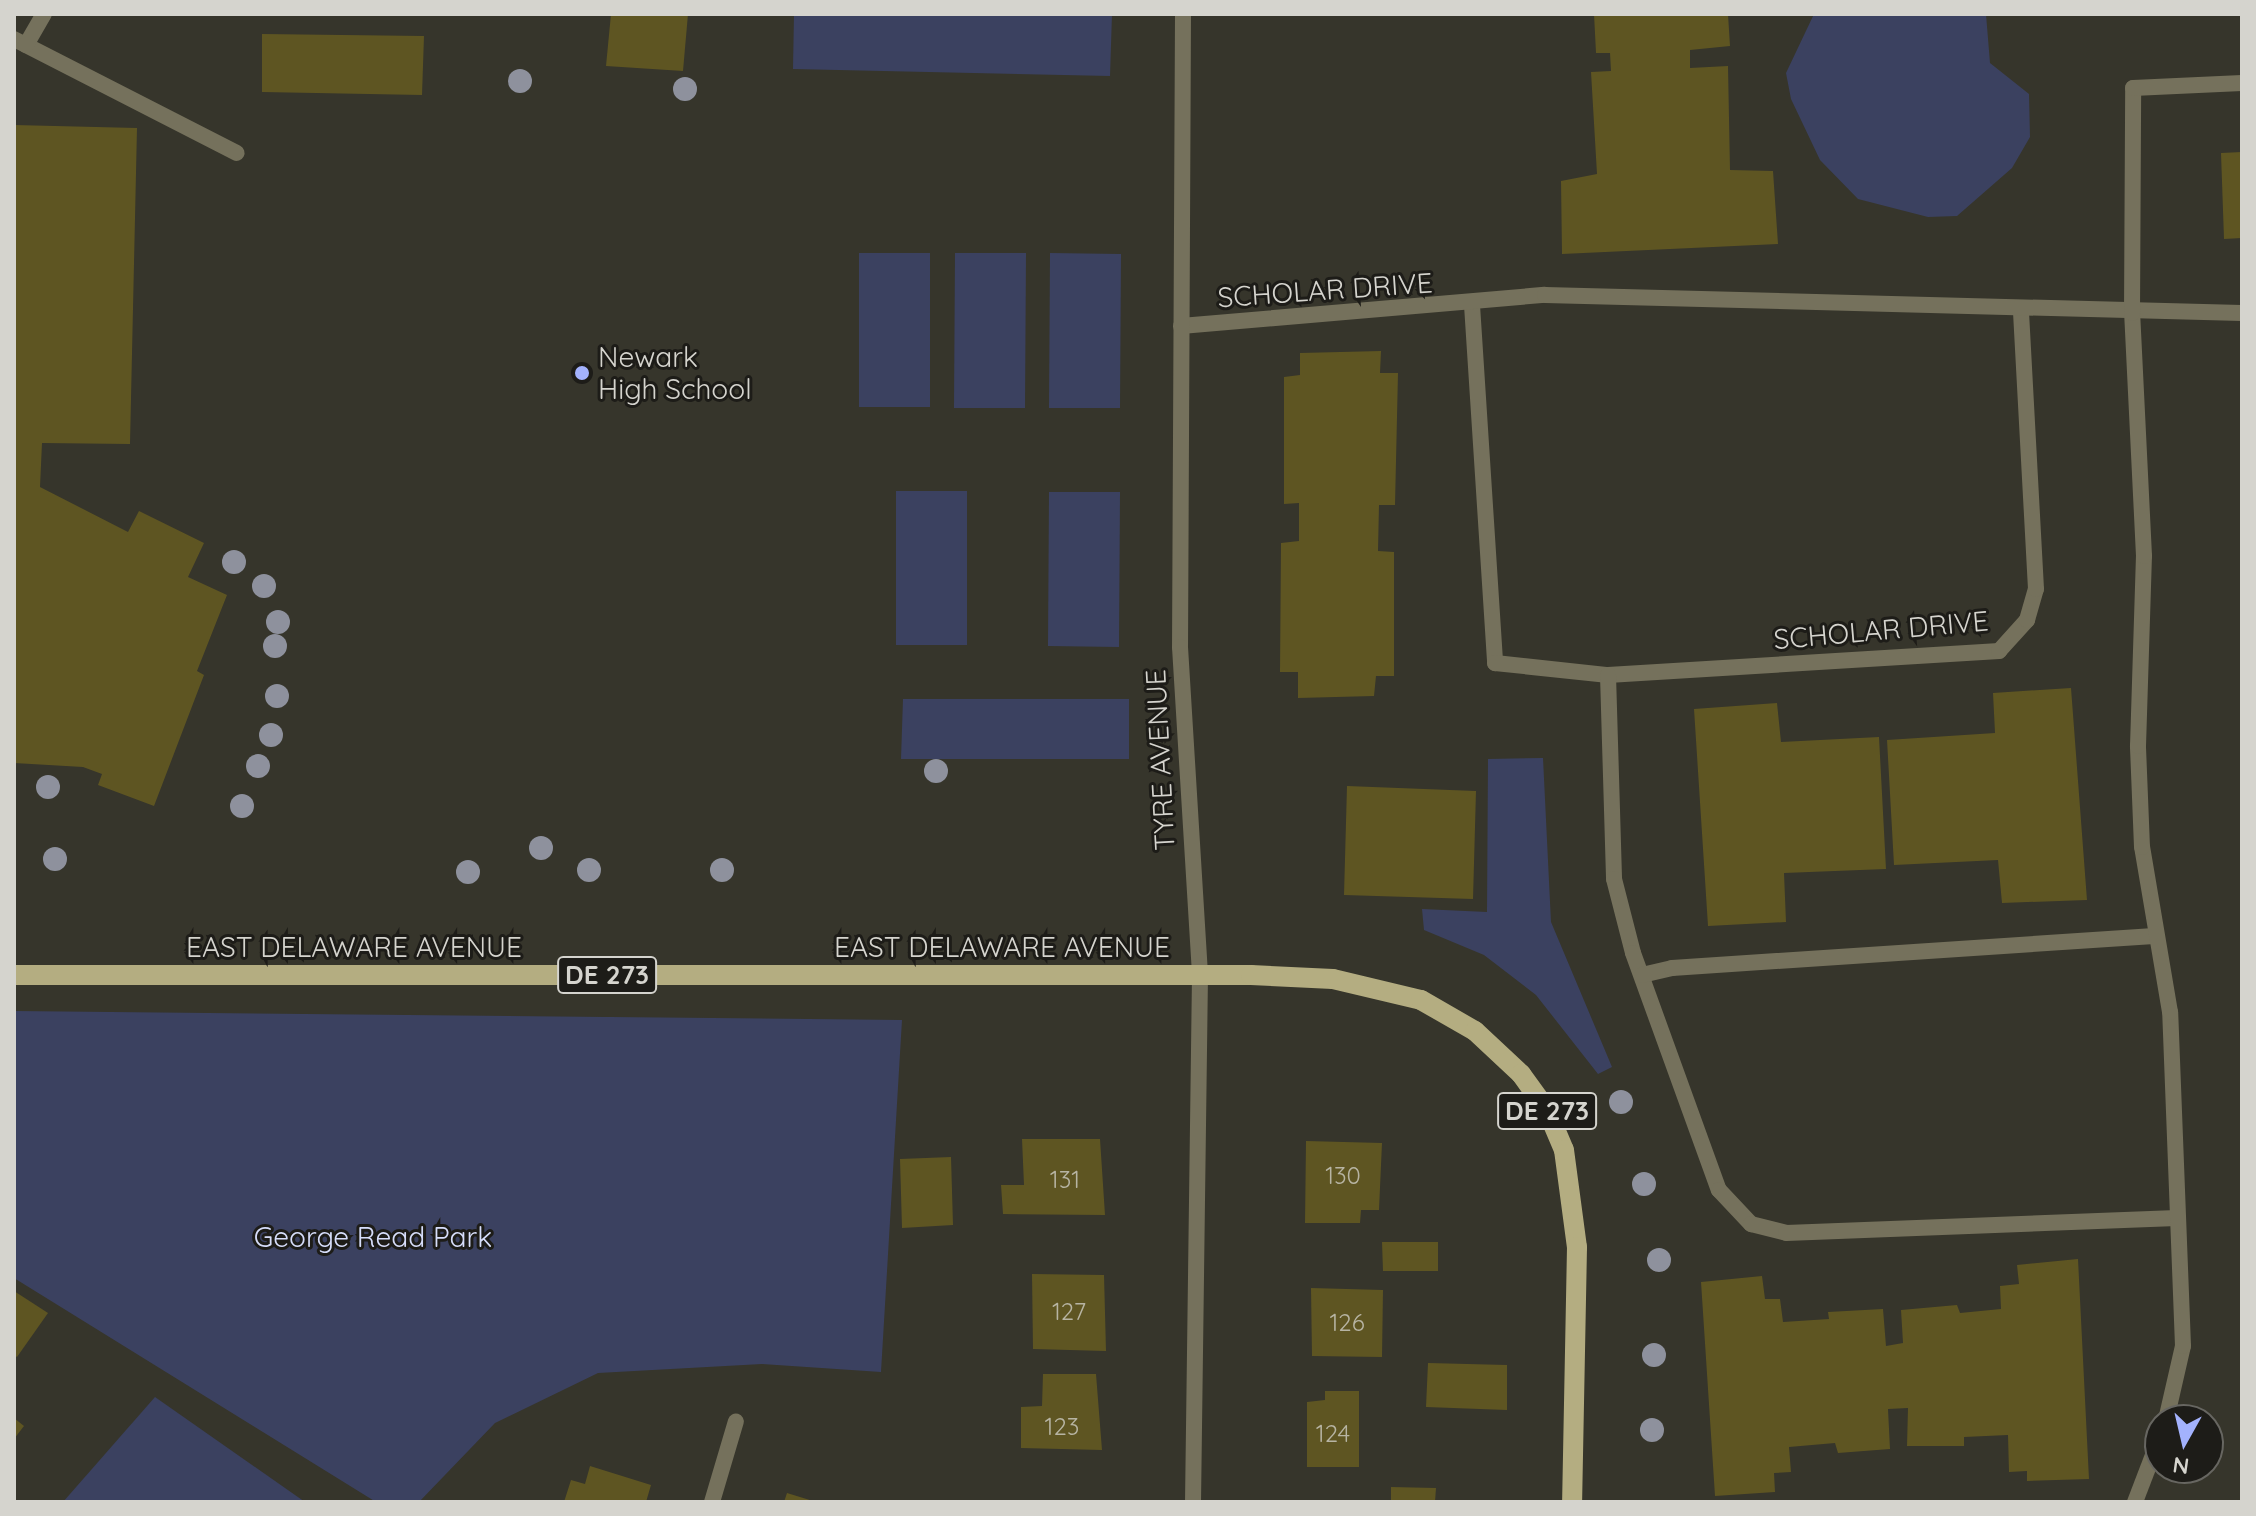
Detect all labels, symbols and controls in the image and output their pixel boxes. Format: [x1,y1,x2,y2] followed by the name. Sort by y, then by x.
[1216,266,1434,314] street label: SCHOLAR DRIVE
[598,340,752,406] place label: Newark High School
[573,364,591,382] marker: Newark High School
[1772,604,1990,656] street label: SCHOLAR DRIVE
[1138,669,1182,851] street label: TYRE AVENUE
[186,930,522,964] street label: EAST DELAWARE AVENUE
[834,930,1170,964] street label: EAST DELAWARE AVENUE
[557,953,657,997] road number: DE 273
[1497,1089,1597,1133] road number: DE 273
[1325,1162,1361,1190] house number: 130
[1050,1166,1080,1194] house number: 131
[254,1220,492,1254] park label: George Read Park
[1052,1298,1086,1326] house number: 127
[1329,1309,1365,1337] house number: 126
[2144,1404,2224,1484] north arrow
[1045,1413,1079,1441] house number: 123
[1316,1420,1350,1448] house number: 124
[2171,1451,2191,1481] text: N

